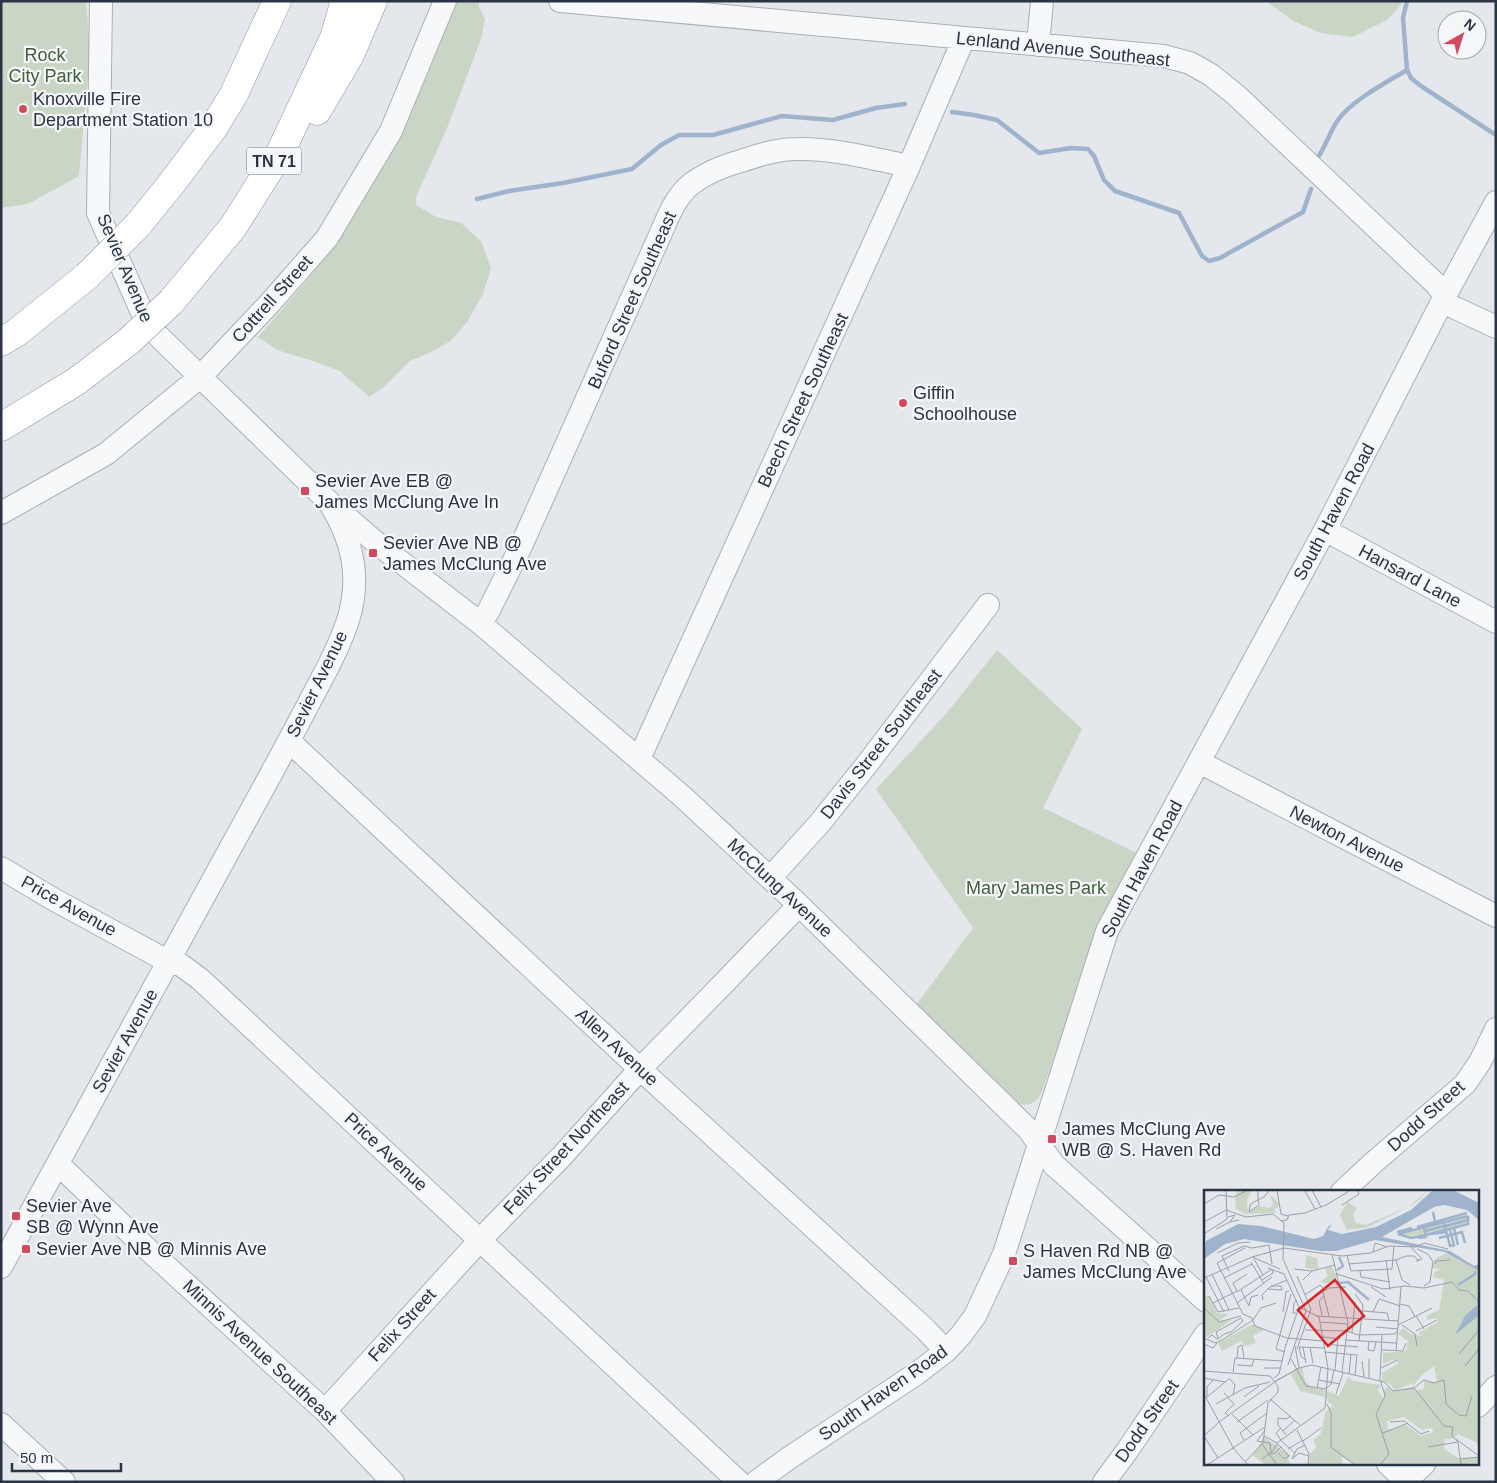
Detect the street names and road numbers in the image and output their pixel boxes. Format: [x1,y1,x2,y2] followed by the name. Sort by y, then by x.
[955,28,1171,70] street label: Lenland Avenue Southeast
[246,148,302,175] road number: TN 71
[584,208,680,392] street label: Buford Street Southeast
[93,211,157,325] street label: Sevier Avenue
[228,251,316,347] street label: Cottrell Street
[754,310,852,490] street label: Beech Street Southeast
[1289,440,1379,584] street label: South Haven Road
[1355,541,1465,611] street label: Hansard Lane
[283,628,351,740] street label: Sevier Avenue
[816,665,946,823] street label: Davis Street Southeast
[1097,797,1187,941] street label: South Haven Road
[1286,802,1408,876] street label: Newton Avenue
[724,834,836,942] street label: McClung Avenue
[18,872,120,940] street label: Price Avenue
[88,986,162,1096] street label: Sevier Avenue
[572,1004,662,1090] street label: Allen Avenue
[1384,1076,1468,1156] street label: Dodd Street
[499,1078,633,1218] street label: Felix Street Northeast
[341,1109,431,1195] street label: Price Avenue
[179,1276,341,1428] street label: Minnis Avenue Southeast
[364,1284,440,1366] street label: Felix Street
[815,1341,951,1445] street label: South Haven Road
[1111,1376,1183,1466] street label: Dodd Street

